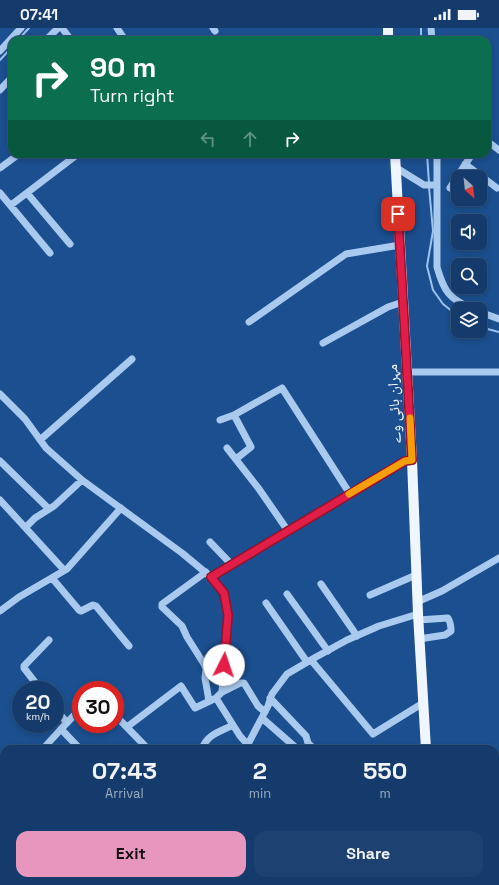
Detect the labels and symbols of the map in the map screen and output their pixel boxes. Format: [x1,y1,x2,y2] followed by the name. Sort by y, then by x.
[451,170,487,206] north arrow
[381,197,415,231] pin
[382,363,406,444] street label: مہران ہائی وے
[203,644,245,686] position arrow
[72,681,124,733] speed limit sign: 30

